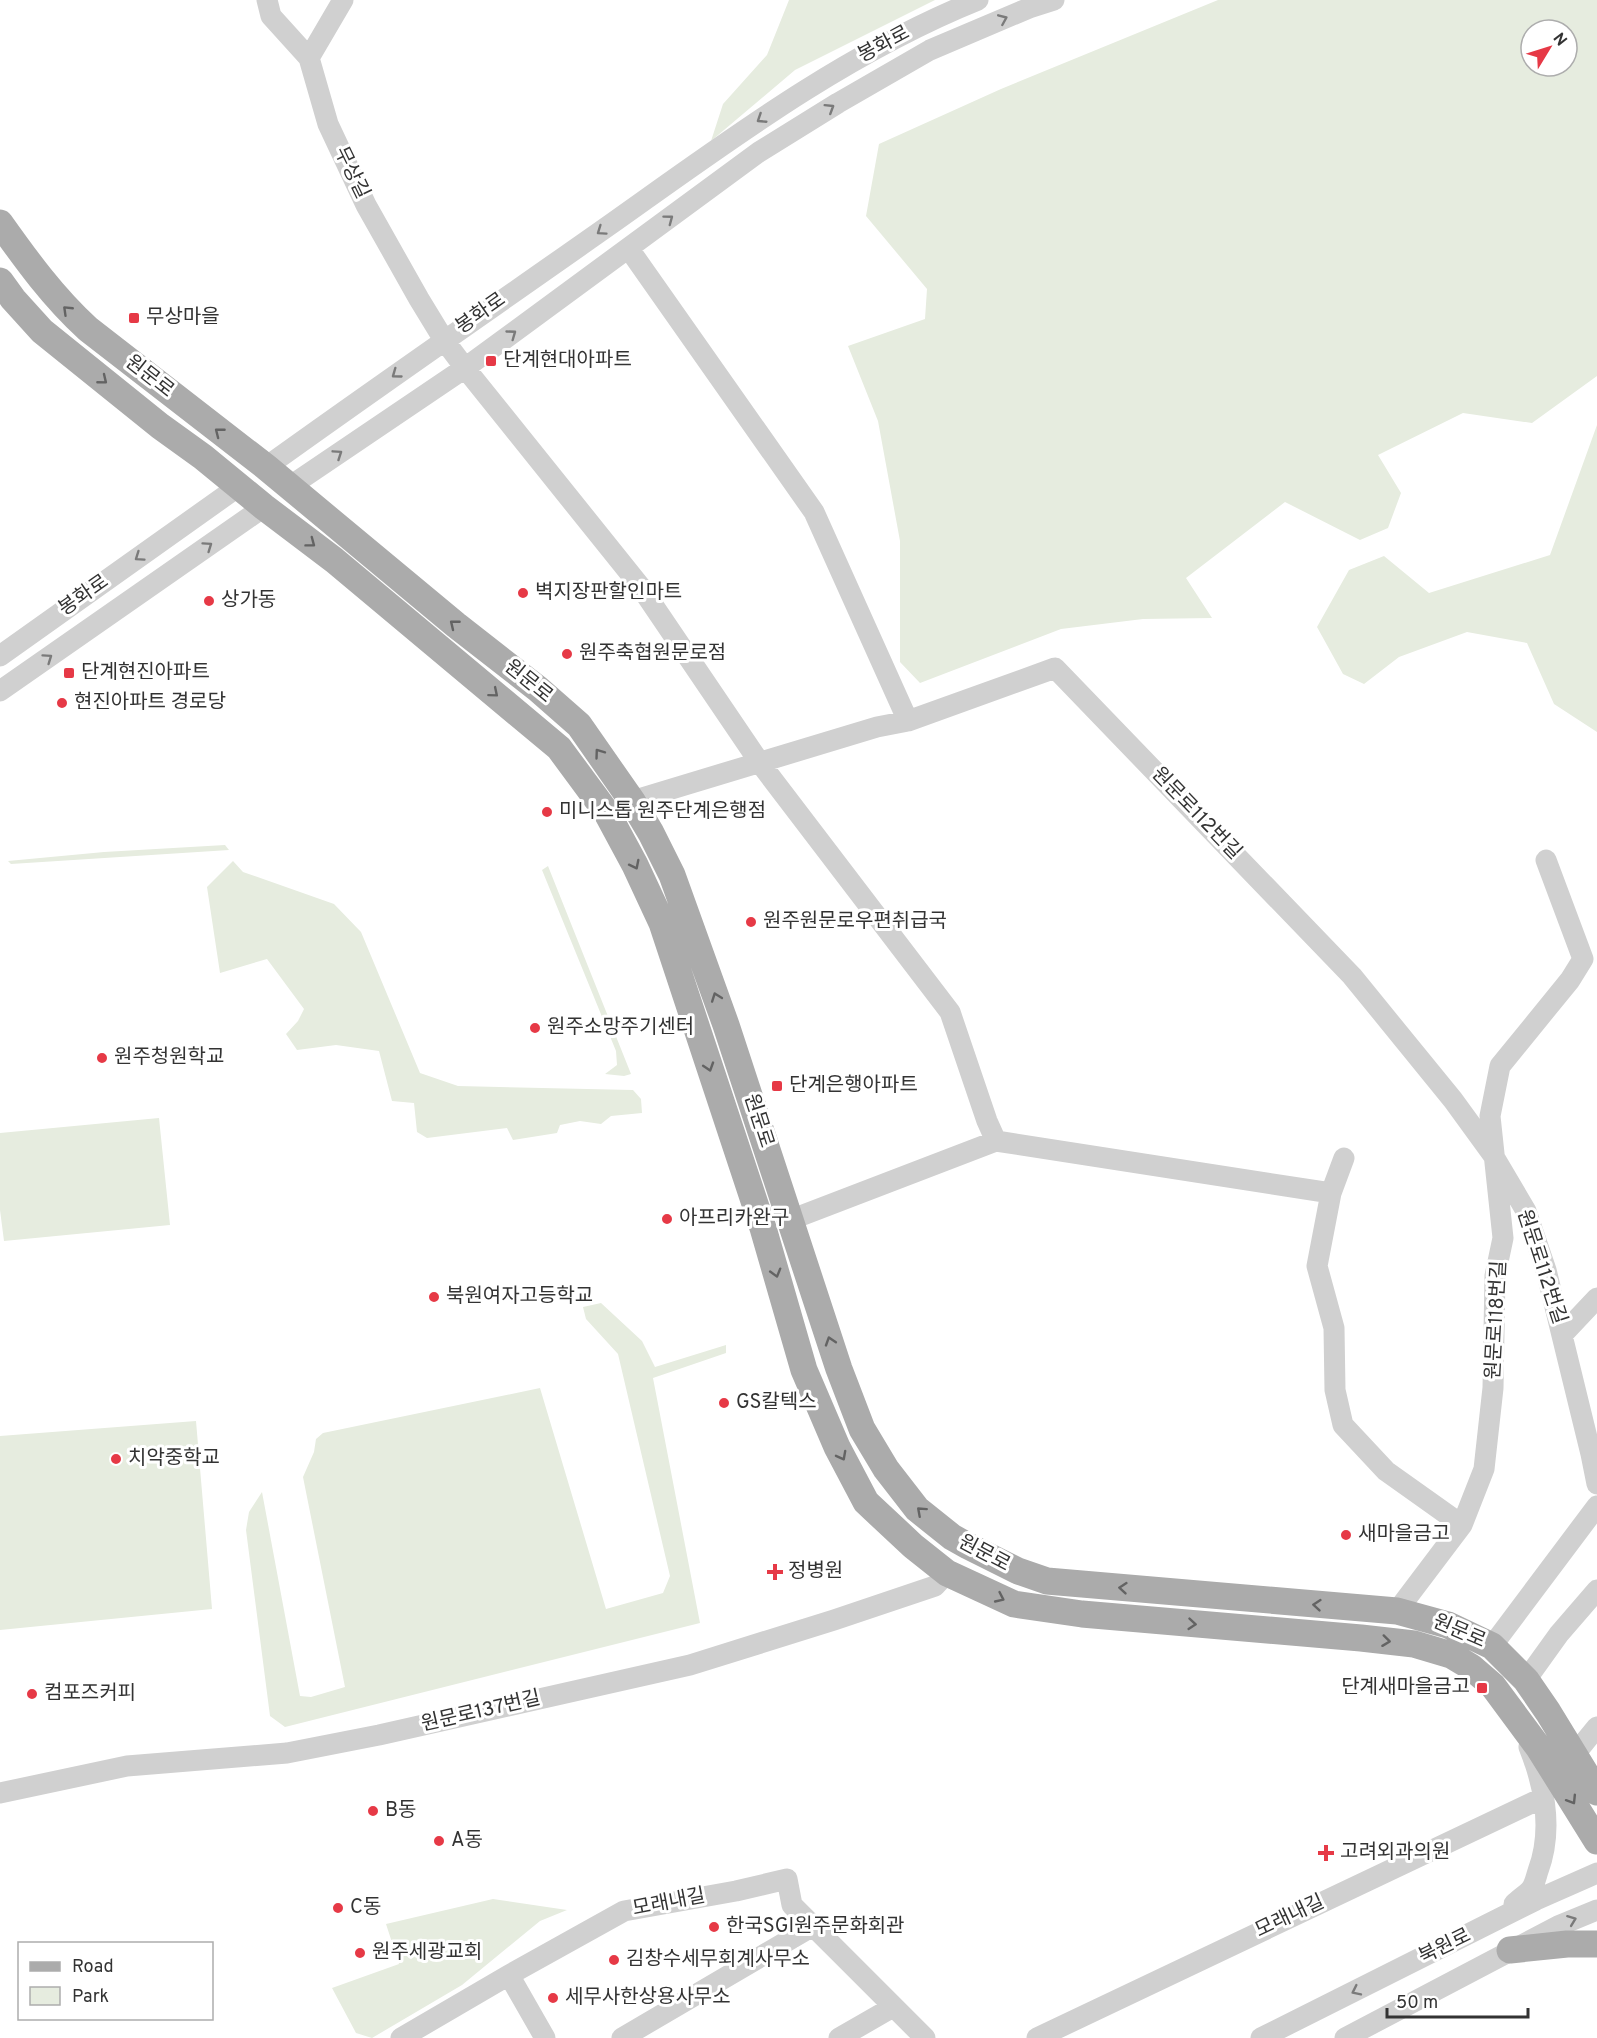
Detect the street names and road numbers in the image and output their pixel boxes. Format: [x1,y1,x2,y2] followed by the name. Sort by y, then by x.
[854,21,914,69] street label: 봉화로
[327,142,375,204] street label: 무상길
[451,288,511,340] street label: 봉화로
[119,350,179,404] street label: 원문로
[54,570,114,622] street label: 봉화로
[498,655,558,709] street label: 원문로
[1145,762,1247,866] street label: 원문로112번길
[737,1091,779,1151] street label: 원문로
[1510,1206,1572,1328] street label: 원문로112번길
[1481,1260,1513,1380] street label: 원문로118번길
[954,1530,1014,1578] street label: 원문로
[1429,1609,1489,1655] street label: 원문로
[419,1686,543,1738] street label: 원문로137번길
[630,1883,708,1923] street label: 모래내길
[1251,1890,1329,1944] street label: 모래내길
[1414,1923,1476,1971] street label: 북원로

